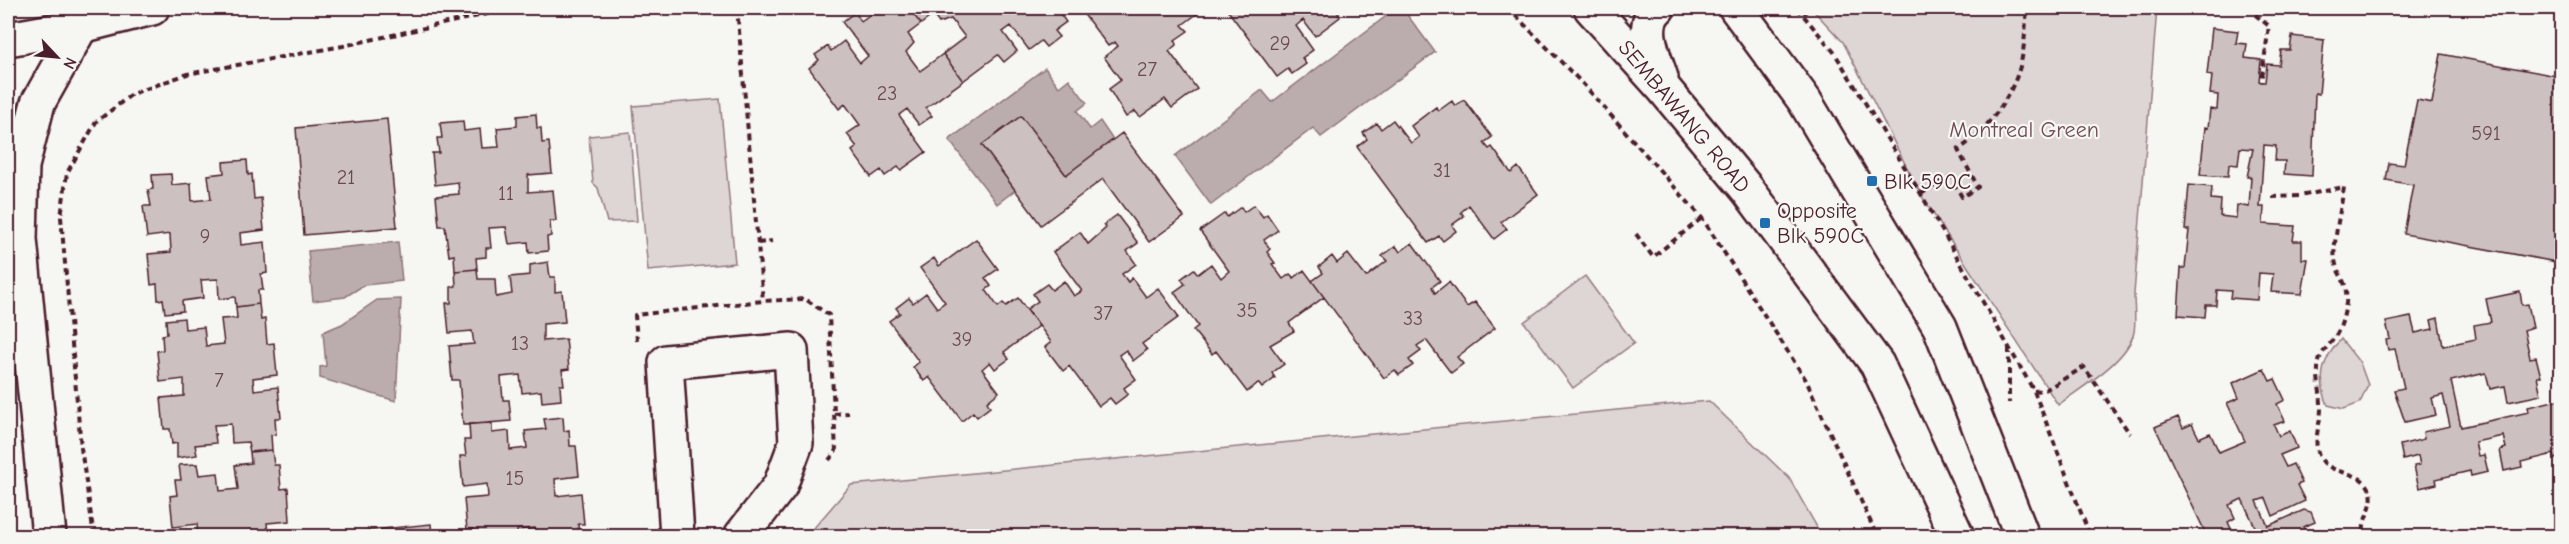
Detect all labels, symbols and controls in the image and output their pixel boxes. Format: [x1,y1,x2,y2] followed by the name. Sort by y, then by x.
[27,27,87,87] north arrow
[1269,32,1291,55] house number: 29
[1613,35,1756,198] street label: SEMBAWANG ROAD
[59,55,80,72] text: N
[1137,58,1157,81] house number: 27
[877,82,897,105] house number: 23
[1949,117,2099,143] park label: Montreal Green
[2471,122,2501,145] house number: 591
[1433,159,1451,182] house number: 31
[337,166,355,189] house number: 21
[1884,169,1971,195] place label: Blk 590C
[1865,174,1879,188] marker: Blk 590C
[498,182,514,205] house number: 11
[1777,198,1864,249] place label: Opposite Blk 590C
[1758,216,1772,230] marker: Opposite Blk 590C
[200,225,210,248] house number: 9
[1237,299,1257,322] house number: 35
[1093,302,1113,325] house number: 37
[1403,307,1423,330] house number: 33
[952,328,972,351] house number: 39
[511,332,529,355] house number: 13
[214,369,224,392] house number: 7
[506,467,524,490] house number: 15

